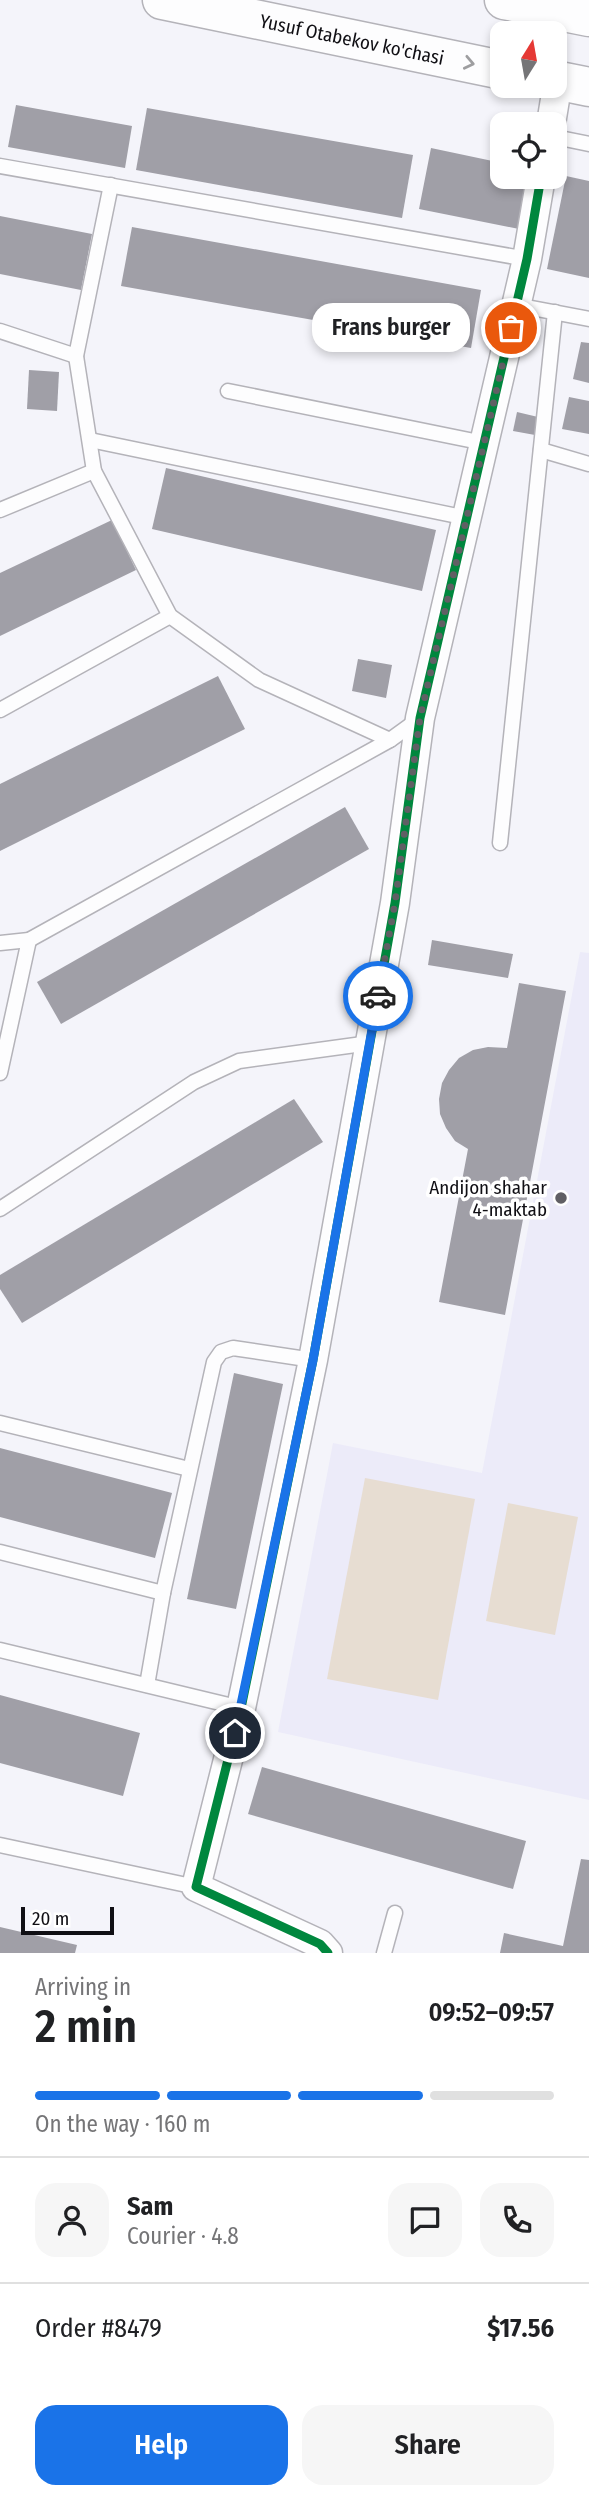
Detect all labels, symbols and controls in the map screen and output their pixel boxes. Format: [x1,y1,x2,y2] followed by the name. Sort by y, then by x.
[258,9,446,70] street label: Yusuf Otabekov ko'chasi
[490,21,567,98] north arrow
[490,21,567,189] map controls
[463,54,475,69] one-way arrow
[490,112,567,189] button: locate
[481,298,541,358] pin
[312,304,469,352] callout: Frans burger
[492,309,530,347] icon: bag
[332,313,450,341] text: Frans burger
[343,961,413,1031] courier
[359,977,397,1015] icon: car
[429,1176,547,1221] place label: Andijon shahar 4-maktab
[553,1190,569,1206] marker: Andijon shahar 4-maktab
[205,1703,265,1763] pin
[216,1714,254,1752] icon: home
[21,1904,114,1936] scale bar
[32,1907,69,1930] text: 20 m
[35,1973,131,2001] text: Arriving in
[428,1997,554,2028] text: 09:52–09:57
[35,1999,137,2054] text: 2 min
[35,2110,210,2138] text: On the way · 160 m
[35,2183,109,2257] button: person
[388,2183,462,2257] button: chat
[480,2183,554,2257] button: phone
[127,2191,173,2222] text: Sam
[127,2222,239,2250] text: Courier · 4.8
[35,2313,162,2344] text: Order #8479
[487,2313,554,2344] text: $17.56
[35,2405,288,2485] button: Help
[302,2405,554,2485] button: Share

